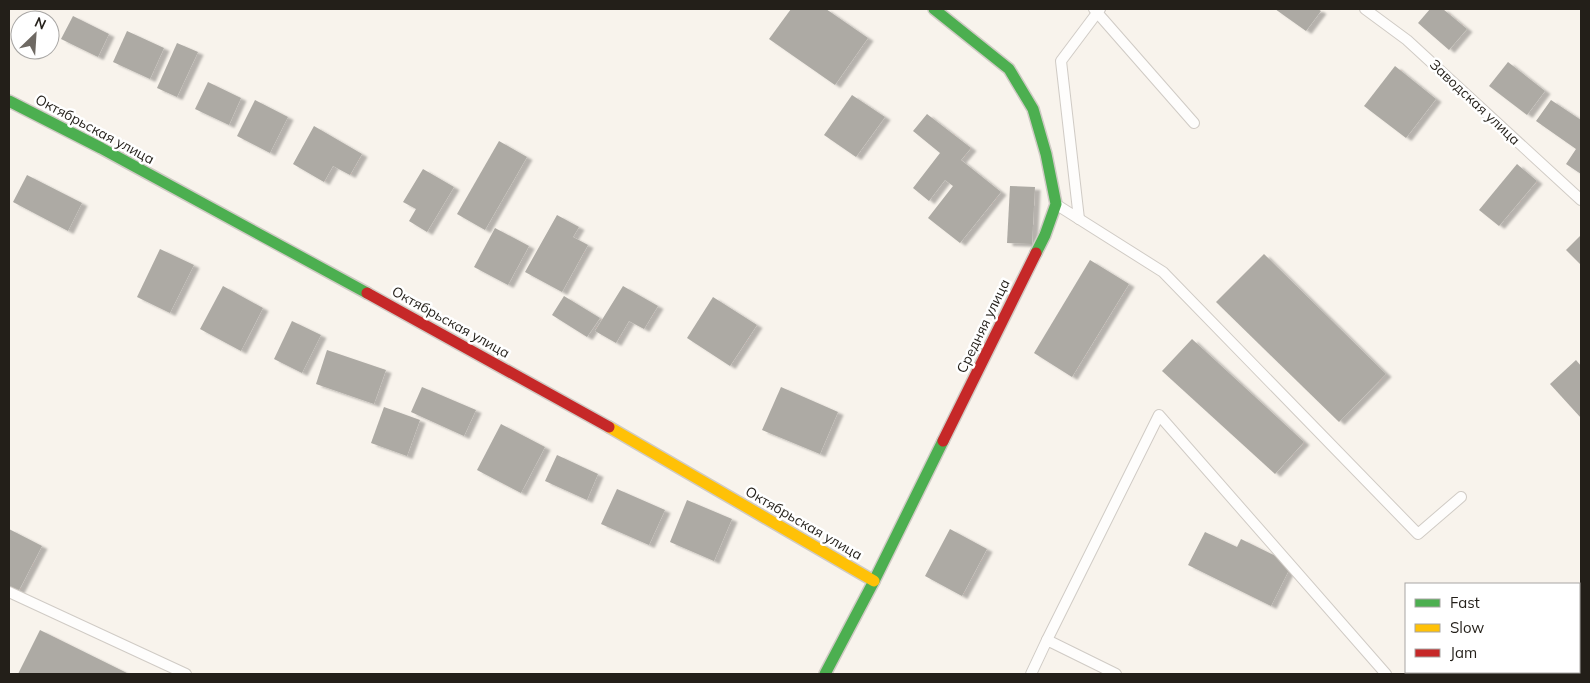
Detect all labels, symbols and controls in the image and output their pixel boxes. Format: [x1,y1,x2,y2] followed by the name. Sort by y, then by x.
[10,10,60,60] north arrow
[32,13,49,34] text: N
[1426,55,1524,149] street label: Заводская улица
[32,90,158,168] street label: Октябрьская улица
[952,276,1014,376] street label: Средняя улица
[389,282,513,362] street label: Октябрьская улица
[742,482,866,564] street label: Октябрьская улица
[1405,583,1580,673] legend
[1450,593,1480,612] text: Fast
[1450,618,1484,637] text: Slow
[1450,643,1477,662] text: Jam

